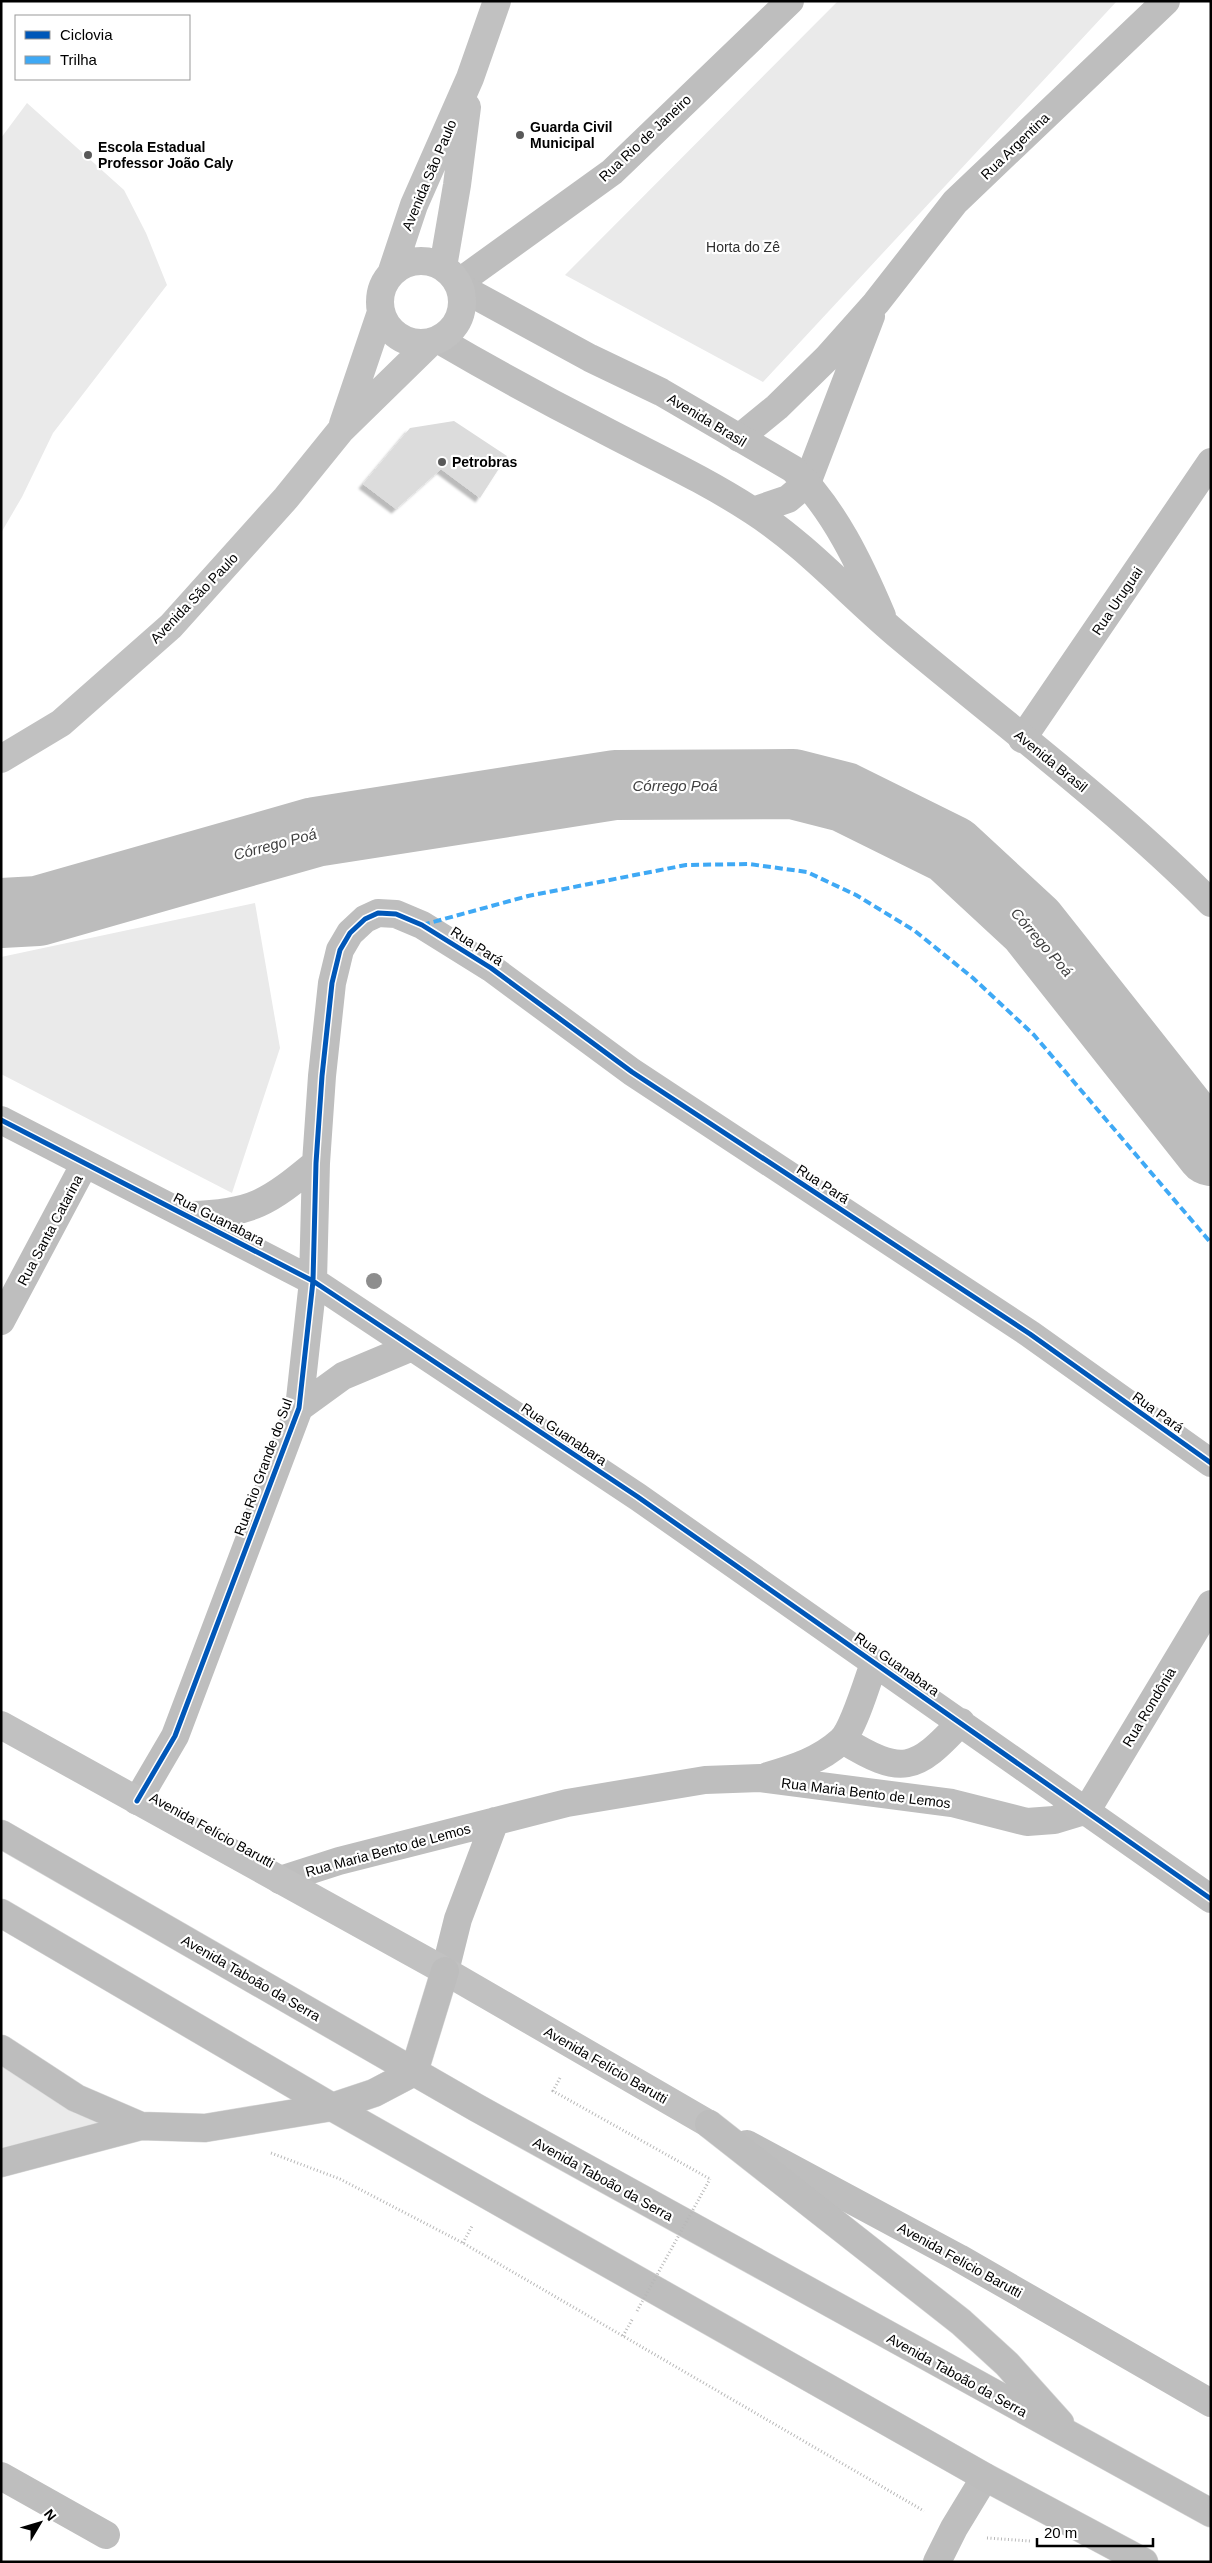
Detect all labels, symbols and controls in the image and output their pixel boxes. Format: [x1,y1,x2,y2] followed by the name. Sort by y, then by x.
[15,15,190,80] legend
[60,26,113,43] text: Ciclovia
[60,51,98,68] text: Trilha
[596,91,694,185] street label: Rua Rio de Janeiro
[978,109,1053,183] street label: Rua Argentina
[398,117,460,233] street label: Avenida São Paulo
[530,119,612,151] place label: Guarda Civil Municipal
[514,129,526,141] marker: Guarda Civil Municipal
[98,139,234,171] place label: Escola Estadual Professor João Caly
[82,149,94,161] marker: Escola Estadual Professor João Caly
[706,239,780,255] park label: Horta do Zê
[665,390,749,450] street label: Avenida Brasil
[452,454,518,470] place label: Petrobras
[436,456,448,468] marker: Petrobras
[147,550,241,646] street label: Avenida São Paulo
[1088,564,1146,638] street label: Rua Uruguai
[1011,727,1091,795] street label: Avenida Brasil
[632,777,718,794] water label: Córrego Poá
[232,825,318,863] water label: Córrego Poá
[1008,904,1076,980] water label: Córrego Poá
[448,923,506,969] street label: Rua Pará
[794,1161,852,1207] street label: Rua Pará
[14,1172,86,1288] street label: Rua Santa Catarina
[171,1189,267,1249] street label: Rua Guanabara
[1129,1388,1187,1436] street label: Rua Pará
[231,1396,295,1538] street label: Rua Rio Grande do Sul
[518,1400,610,1469] street label: Rua Guanabara
[852,1629,943,1699] street label: Rua Guanabara
[1119,1664,1179,1749] street label: Rua Rondônia
[780,1775,952,1811] street label: Rua Maria Bento de Lemos
[147,1789,277,1871] street label: Avenida Felício Barutti
[304,1820,472,1880] street label: Rua Maria Bento de Lemos
[179,1932,323,2024] street label: Avenida Taboão da Serra
[541,2023,671,2107] street label: Avenida Felício Barutti
[530,2134,676,2224] street label: Avenida Taboão da Serra
[895,2219,1025,2301] street label: Avenida Felício Barutti
[884,2330,1030,2420] street label: Avenida Taboão da Serra
[15,2498,65,2548] north arrow
[41,2506,60,2524] text: N
[1037,2516,1153,2548] scale bar
[1044,2524,1077,2541] text: 20 m

